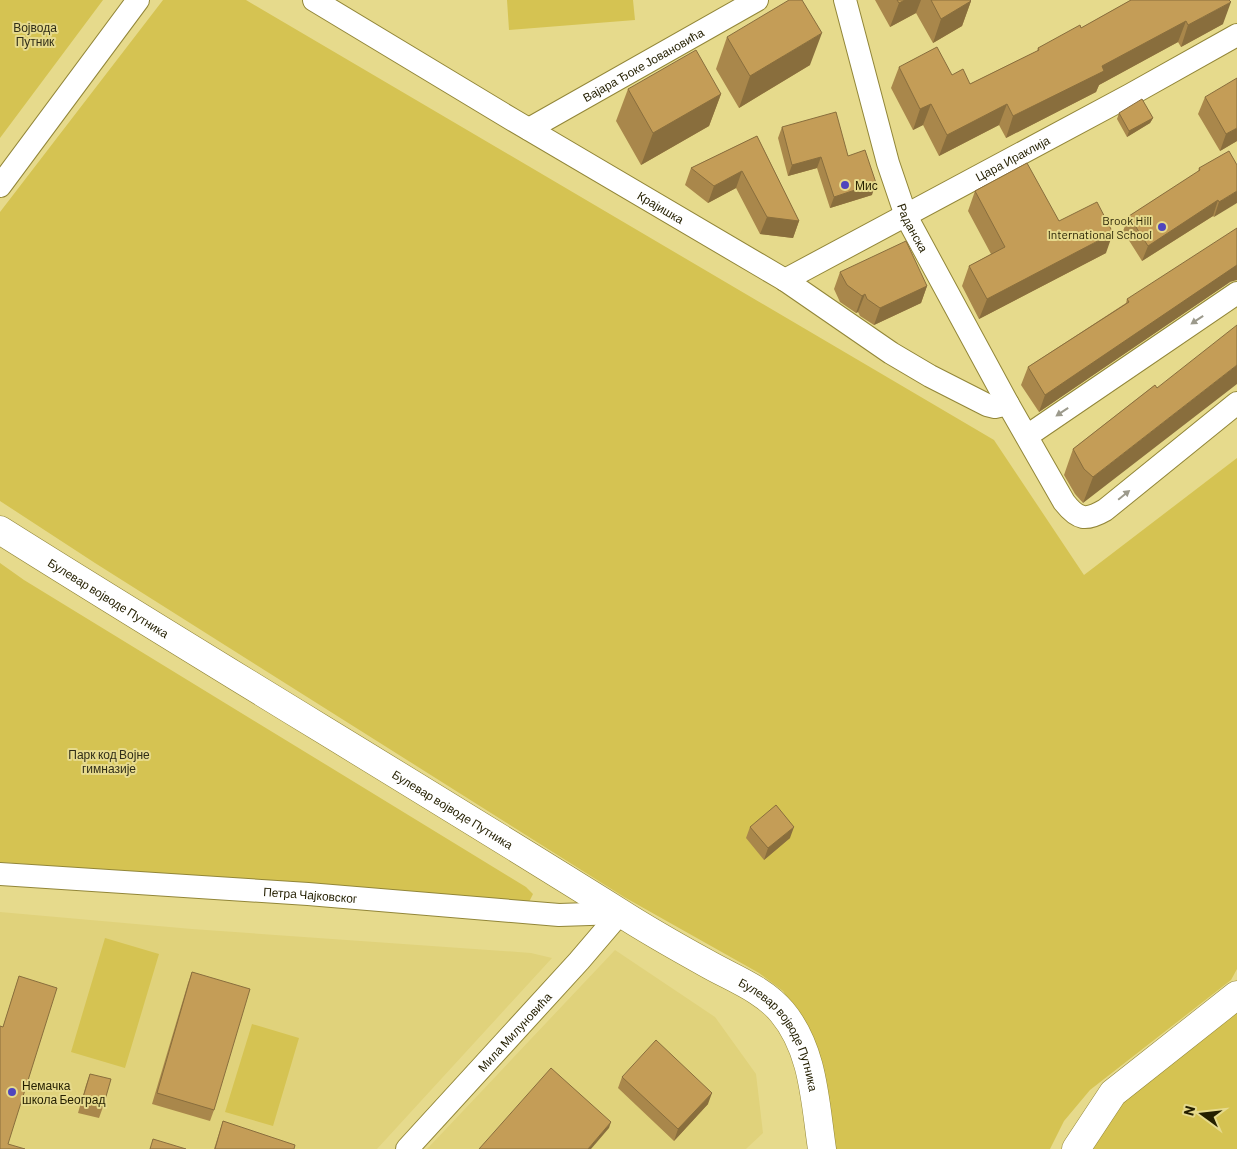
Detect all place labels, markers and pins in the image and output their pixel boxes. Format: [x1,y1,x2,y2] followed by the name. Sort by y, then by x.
[855,178,878,192] place label: Мис
[839,179,851,191] marker: Мис
[1048,213,1152,241] place label: Brook Hill International School
[1156,221,1168,233] marker: Brook Hill International School
[22,1078,105,1107] place label: Немачка школа Београд
[6,1086,18,1098] marker: Немачка школа Београд

